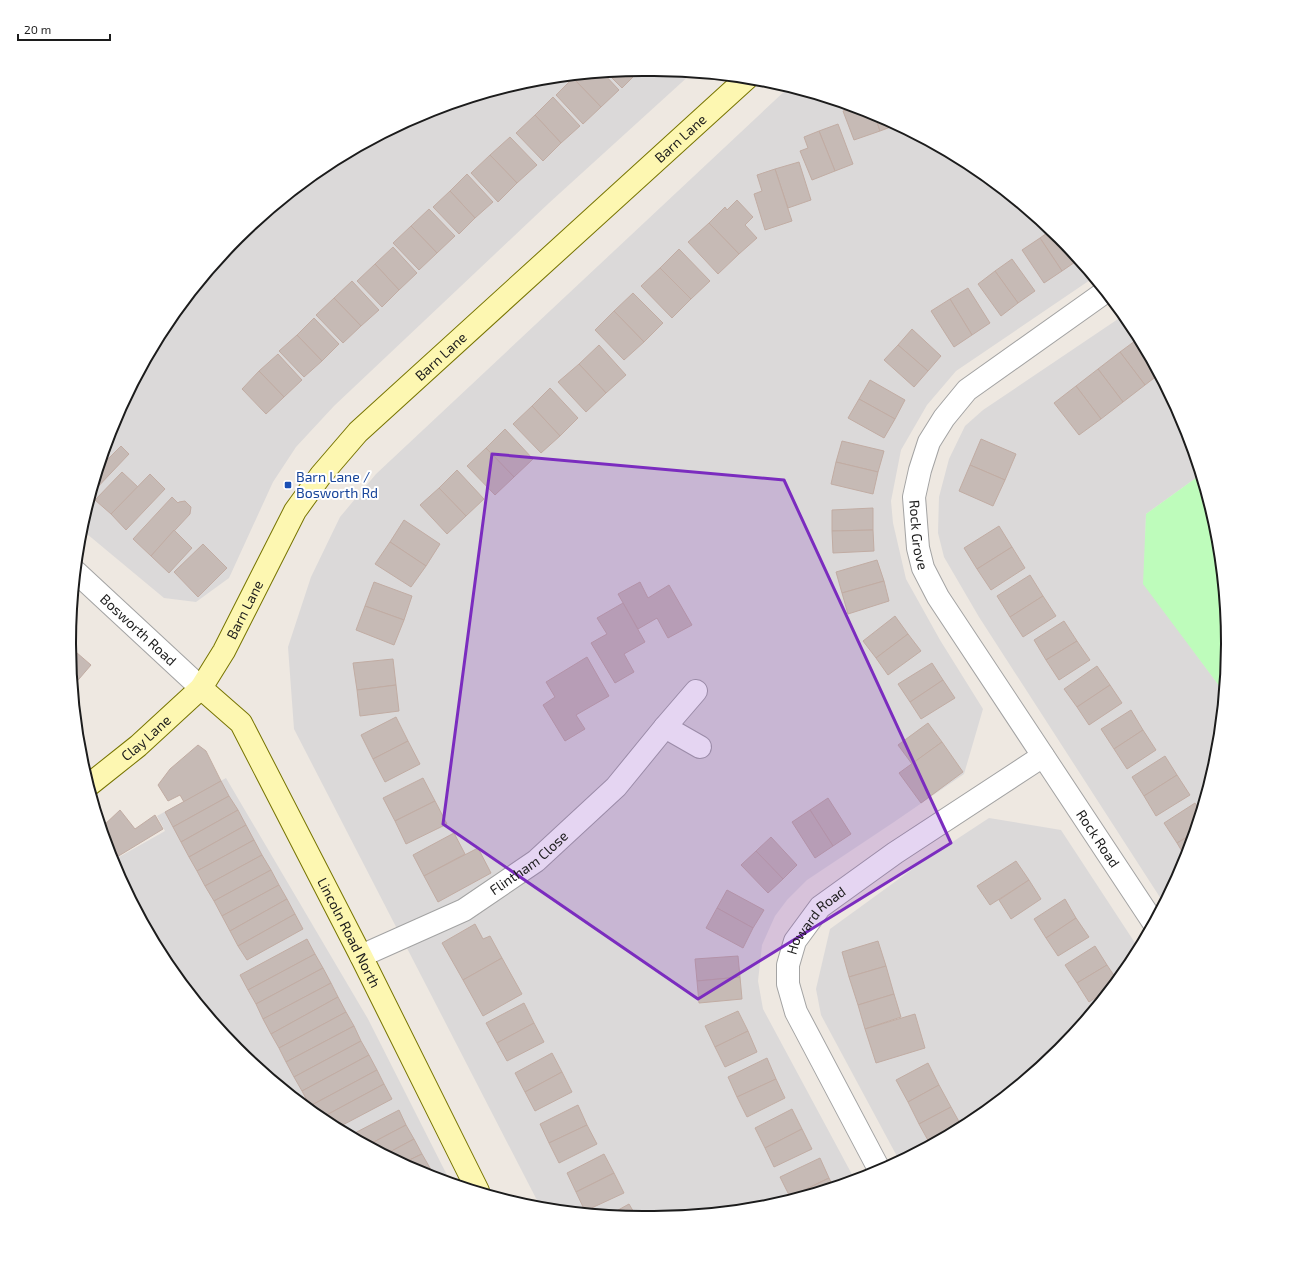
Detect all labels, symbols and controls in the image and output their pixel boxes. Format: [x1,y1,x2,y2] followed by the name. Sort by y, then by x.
[18,16,110,42] scale bar
[24,22,51,36] text: 20 m
[651,110,710,166] street label: Barn Lane
[411,328,470,384] street label: Barn Lane
[296,468,378,501] place label: Barn Lane / Bosworth Rd
[283,480,293,490] marker: Barn Lane / Bosworth Rd
[906,499,932,572] street label: Rock Grove
[222,577,266,642] street label: Barn Lane
[97,590,180,669] street label: Bosworth Road
[118,711,174,764] street label: Clay Lane
[1073,806,1124,870] street label: Rock Road
[486,827,571,898] street label: Flintham Close
[314,875,384,990] street label: Lincoln Road North
[783,882,849,956] street label: Howard Road

